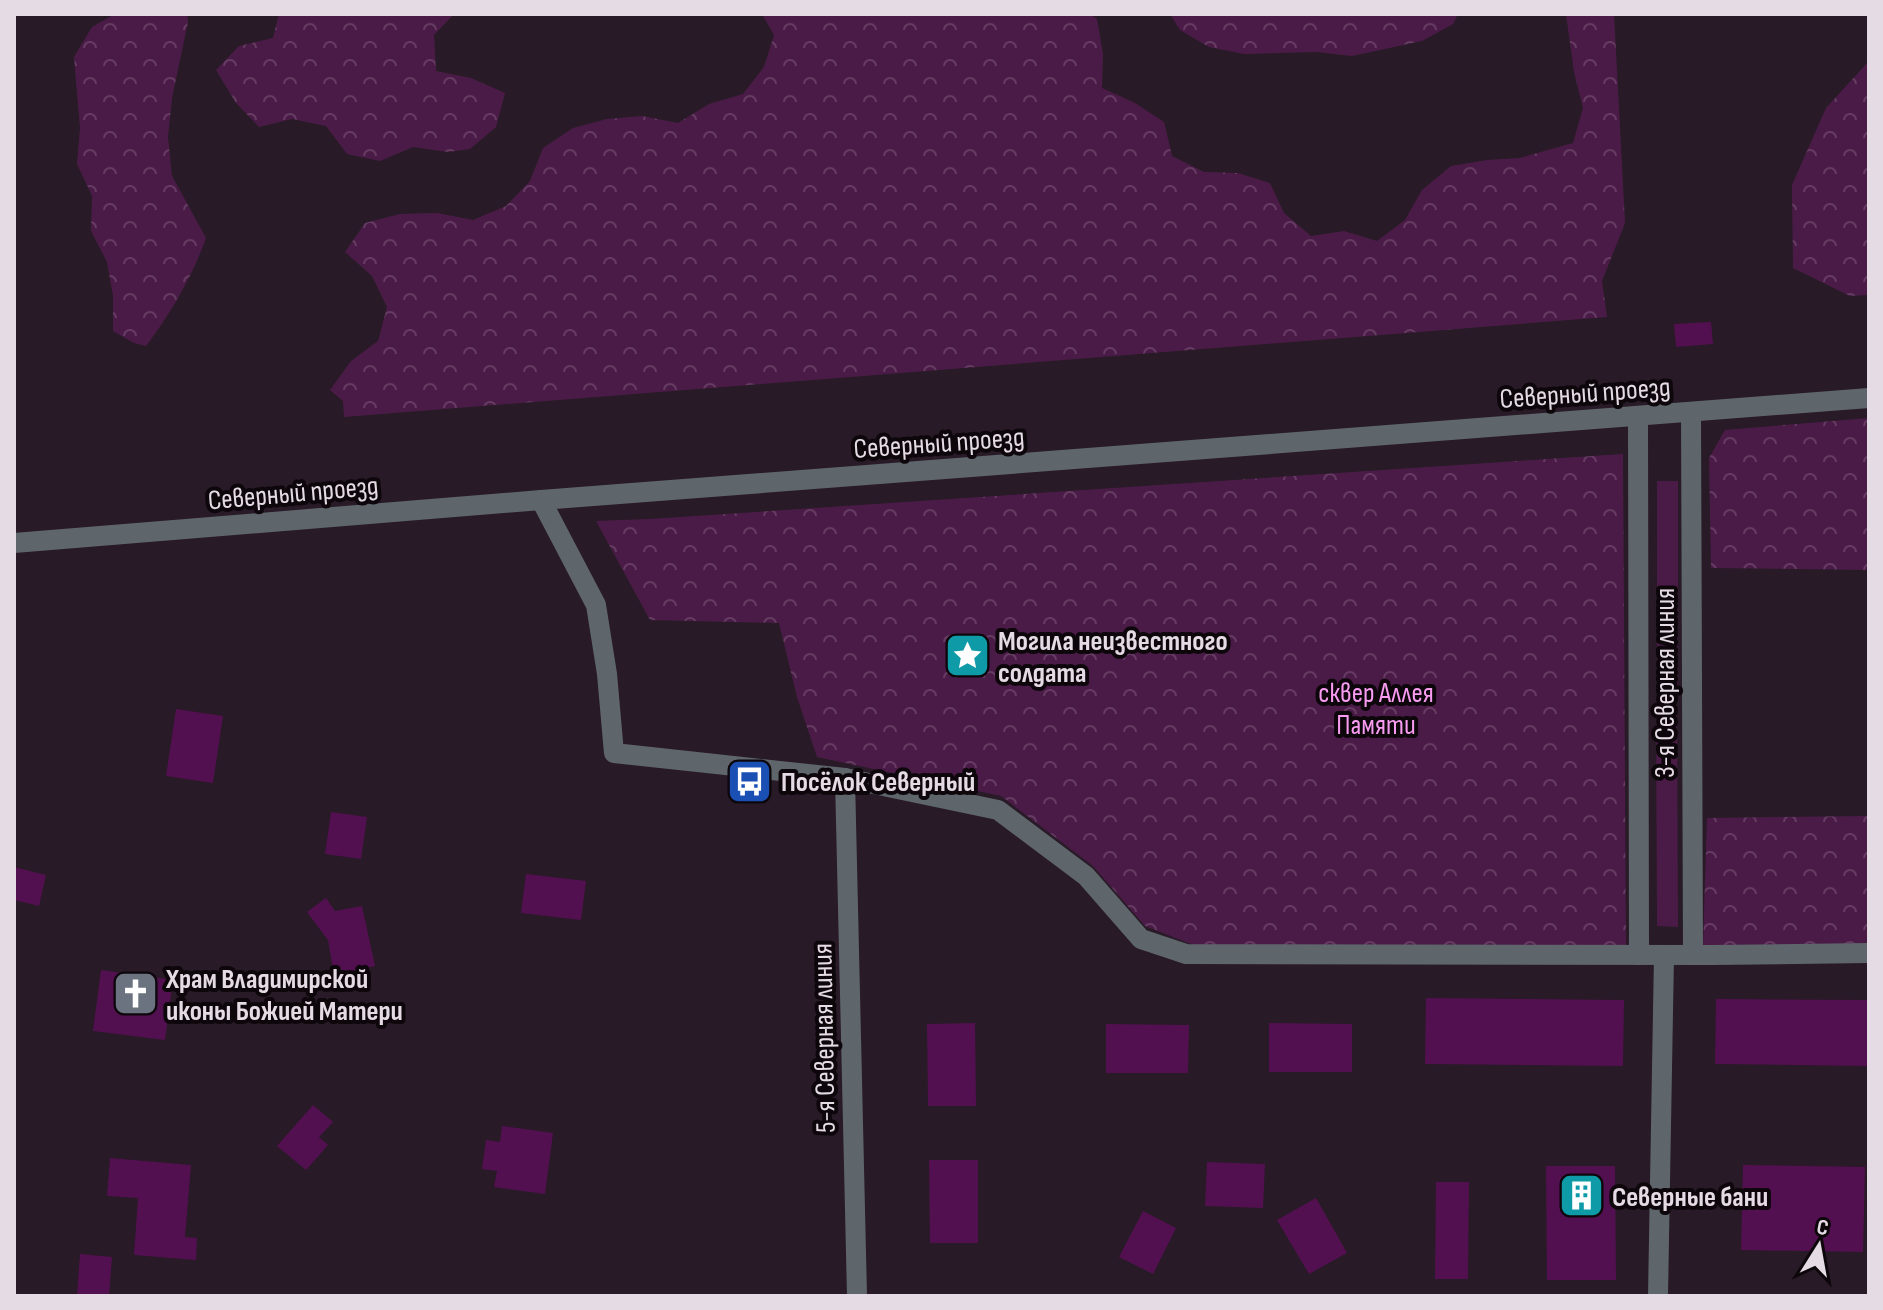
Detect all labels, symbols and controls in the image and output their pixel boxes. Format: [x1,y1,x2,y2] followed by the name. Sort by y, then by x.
[1499,371,1672,416] street label: Северный проезд
[853,421,1026,466] street label: Северный проезд
[206,470,380,517] street label: Северный проезд
[1649,588,1682,778] street label: 3-я Северная линия
[998,625,1228,690] place label: Могила неизвестного солдата
[943,632,991,680] place icon: Могила неизвестного солдата
[1318,677,1434,742] park label: сквер Аллея Памяти
[726,757,774,805] bus stop icon: Посёлок Северный
[781,766,975,799] place label: Посёлок Северный
[806,943,843,1133] street label: 5-я Северная линия
[165,963,403,1028] place label: Храм Владимирской иконы Божией Матери
[111,970,159,1018] church icon: Храм Владимирской иконы Божией Матери
[1557,1172,1605,1220] building icon: Северные бани
[1612,1181,1768,1214] place label: Северные бани
[1779,1206,1859,1286] north arrow
[1814,1214,1831,1242] text: С

